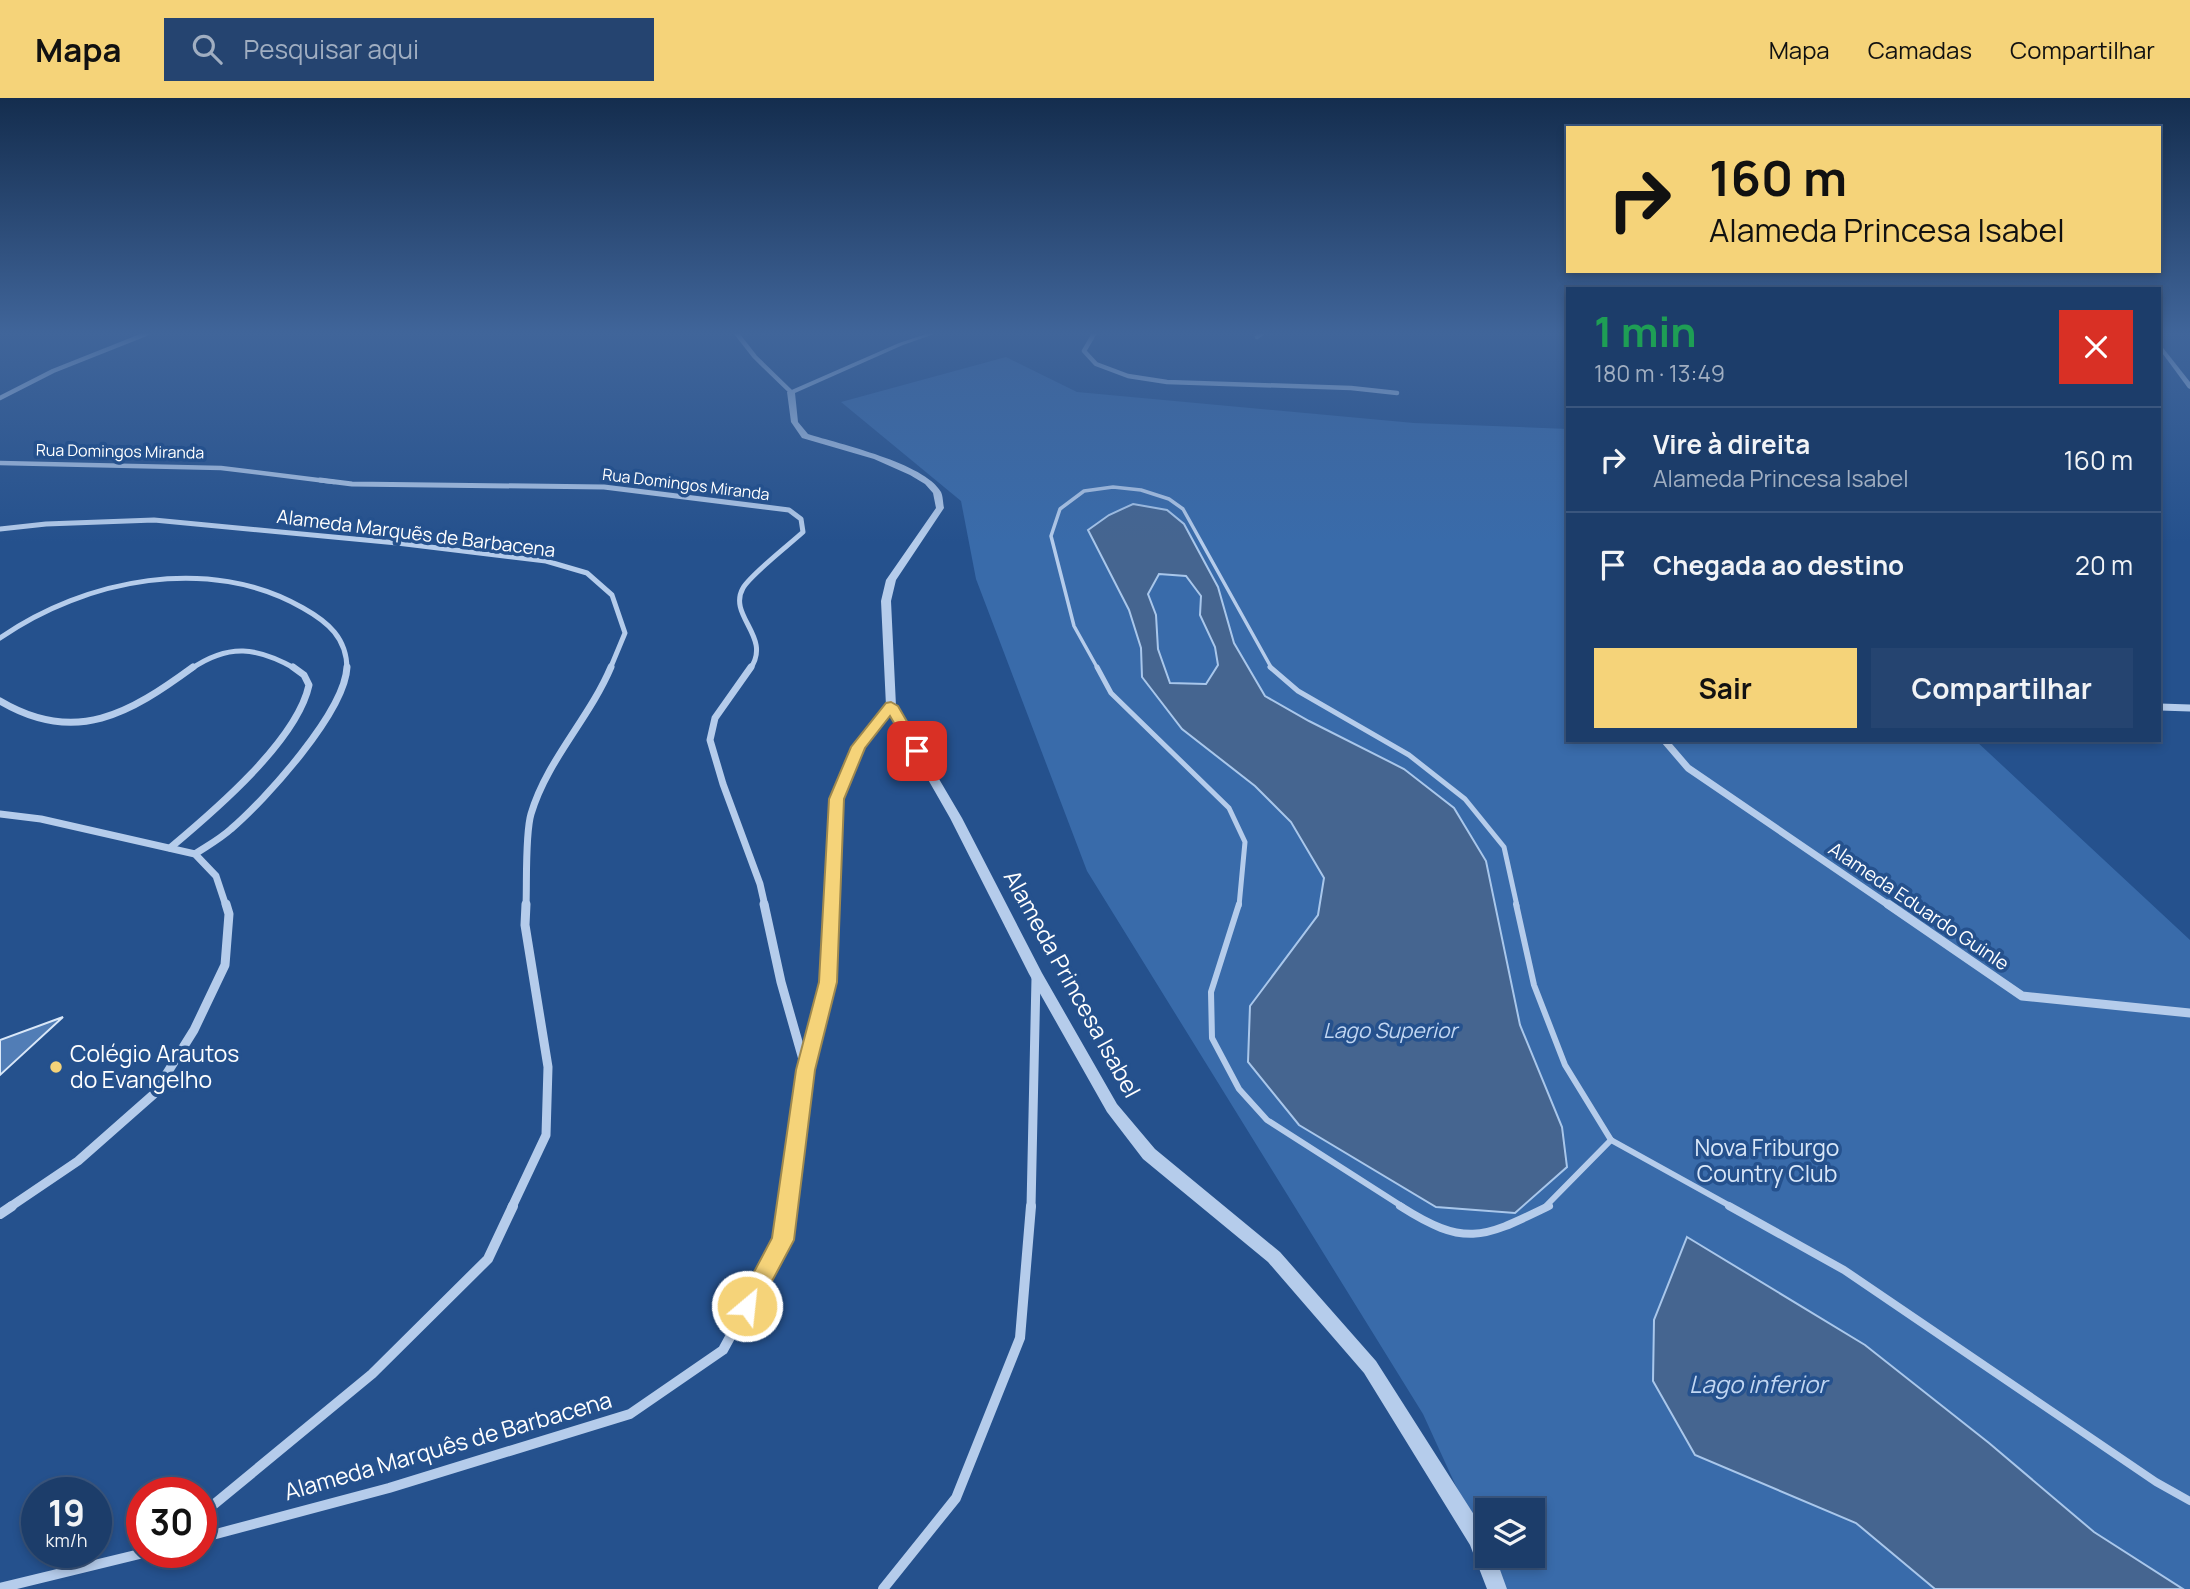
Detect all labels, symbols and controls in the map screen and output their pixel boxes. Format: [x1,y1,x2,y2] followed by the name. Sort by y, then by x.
[164,18,654,81] search box
[35,27,122,72] text: Mapa
[188,30,226,68] icon: search
[244,31,419,67] text: Pesquisar aqui
[1769,33,1830,66] text: Mapa
[1868,33,1972,66] text: Camadas
[2010,33,2155,66] text: Compartilhar
[1709,144,1847,211] text: 160 m
[1594,154,1685,245] icon: right
[1709,208,2065,252] text: Alameda Princesa Isabel
[1594,302,1697,360] text: 1 min
[2059,310,2133,384] button: close
[1594,357,1725,389] text: 180 m · 13:49
[1653,426,1810,462] text: Vire à direita
[36,439,204,463] street label: Rua Domingos Miranda
[1594,441,1632,479] icon: right
[2064,442,2133,478] text: 160 m
[1653,462,1909,494] text: Alameda Princesa Isabel
[601,463,771,505] street label: Rua Domingos Miranda
[275,503,557,563] street label: Alameda Marquẽs de Barbacena
[1594,546,1632,584] icon: arrive
[1653,547,1904,583] text: Chegada ao destino
[2075,547,2133,583] text: 20 m
[1594,648,1857,728] button: Sair
[1871,648,2133,728] button: Compartilhar
[887,721,947,781] pin
[898,732,936,770] icon: arrive
[1824,836,2014,976] street label: Alameda Eduardo Guinle
[997,864,1149,1103] street label: Alameda Princesa Isabel
[1323,1016,1459,1044] water label: Lago Superior
[70,1037,239,1095] place label: Colégio Arautos do Evangelho
[48,1059,64,1075] marker: Colégio Arautos do Evangelho
[1695,1131,1839,1189] park label: Nova Friburgo Country Club
[710,1269,784,1343] position arrow
[1689,1367,1830,1400] water label: Lago inferior
[280,1383,615,1507] street label: Alameda Marquês de Barbacena
[126,1477,217,1568] speed limit sign: 30
[48,1489,85,1537] text: 19
[1475,1498,1545,1568] map controls
[1475,1498,1545,1568] button: layers
[46,1528,87,1552] text: km/h

